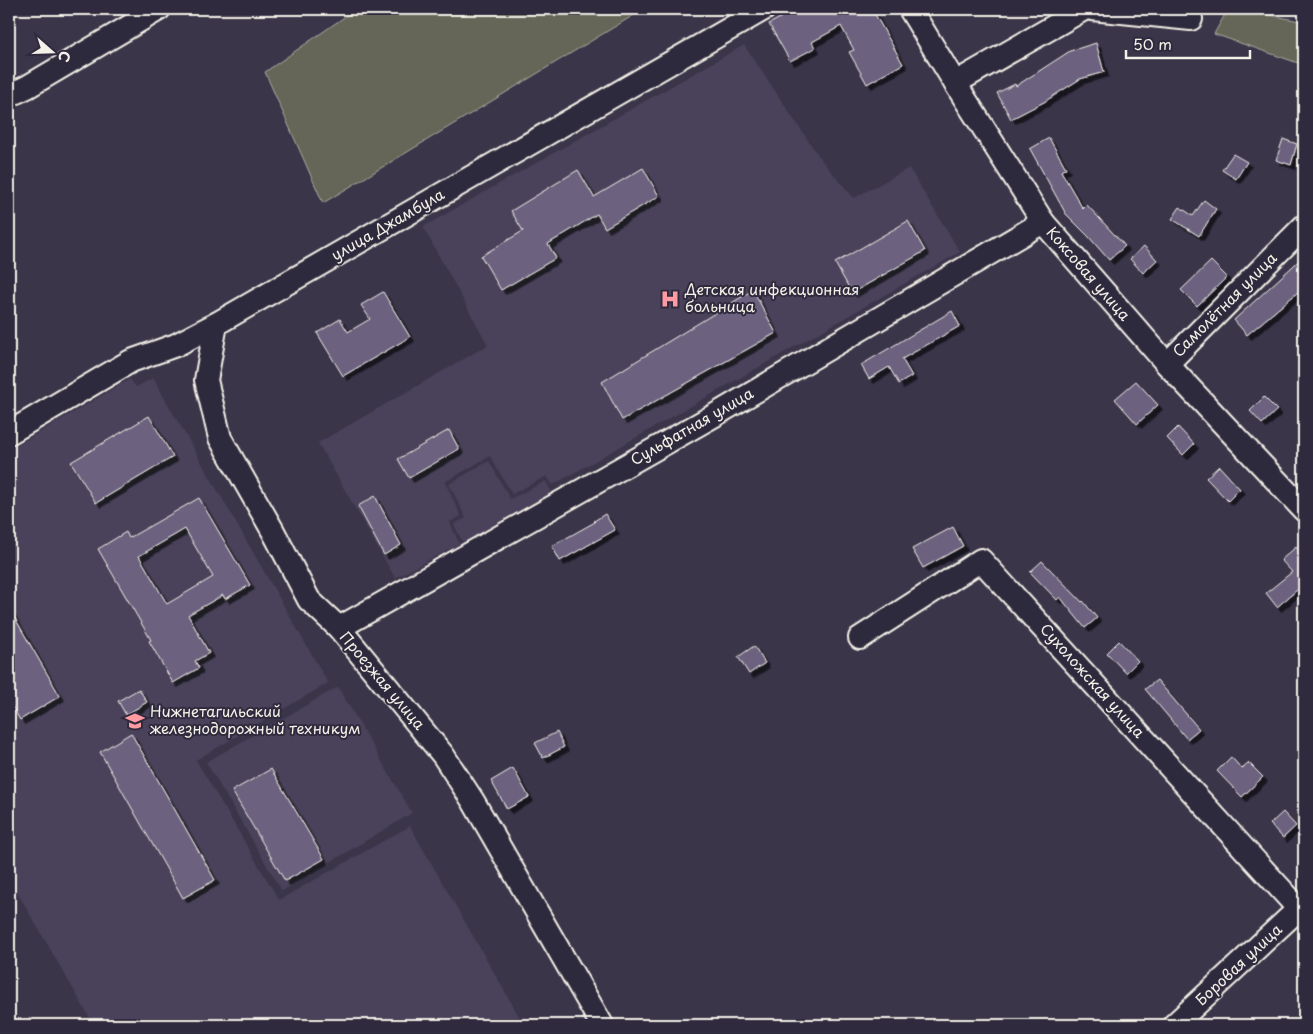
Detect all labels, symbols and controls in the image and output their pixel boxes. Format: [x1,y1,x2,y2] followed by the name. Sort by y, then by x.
[28,28,78,78] north arrow
[1126,28,1249,60] scale bar
[1133,32,1172,55] text: 50 m
[53,48,76,65] text: С
[326,182,449,266] street label: улица Джамбула
[1042,221,1137,326] street label: Коксовая улица
[1166,246,1282,361] street label: Самолётная улица
[684,277,859,317] place label: Детская инфекционная больница
[659,288,681,310] hospital icon: Детская инфекционная больница
[625,381,758,470] street label: Сульфатная улица
[1035,618,1151,743] street label: Сухоложская улица
[335,626,432,735] street label: Проезжая улица
[149,699,361,739] place label: Нижнетагильский железнодорожный техникум
[124,710,146,732] school or university icon: Нижнетагильский железнодорожный техникум
[1189,917,1287,1010] street label: Боровая улица

